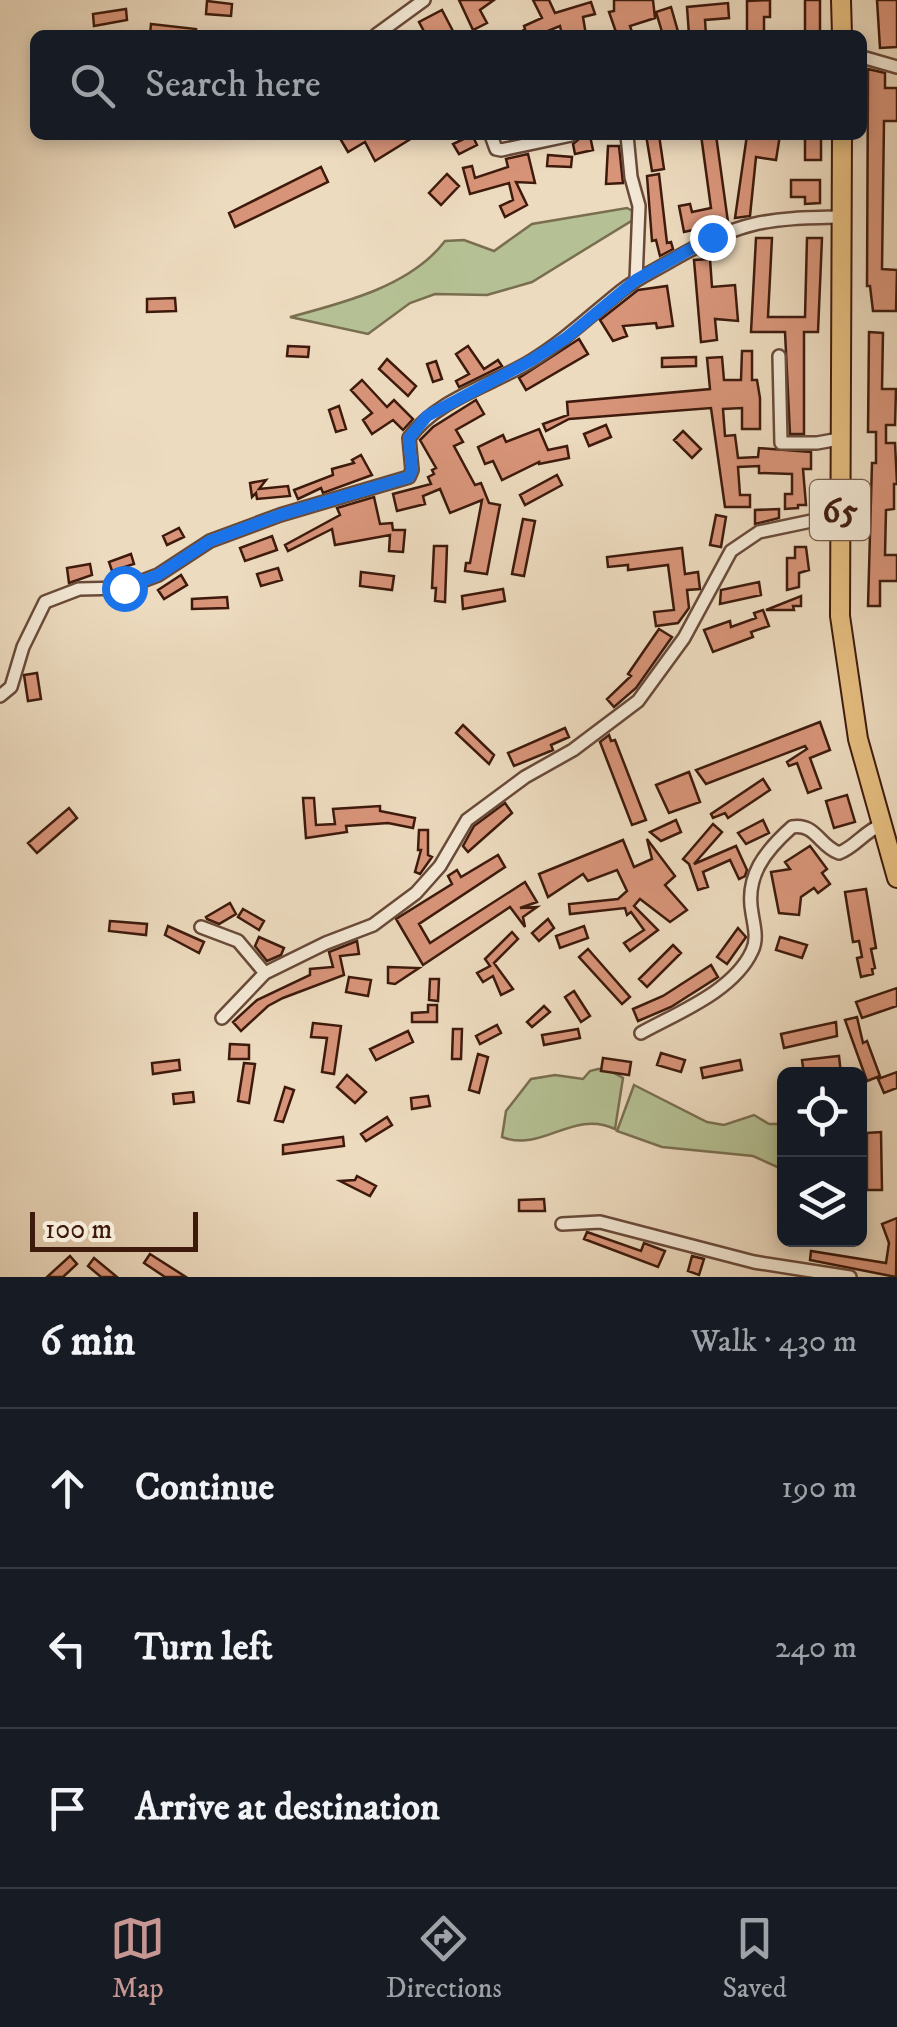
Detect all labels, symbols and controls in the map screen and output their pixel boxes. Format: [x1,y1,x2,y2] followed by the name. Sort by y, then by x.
[30,30,867,140] search box
[65,58,120,113] icon: search
[145,61,321,109] text: Search here
[690,215,736,261] route end
[810,480,870,540] road number: 65
[102,566,148,612] route start
[777,1067,867,1247] map controls
[777,1067,867,1157] button: locate
[777,1157,867,1247] button: layers
[30,1207,198,1252] scale bar
[45,1212,112,1247] text: 100 m
[40,1316,135,1368] text: 6 min
[691,1322,857,1362] text: Walk · 430 m
[40,1461,95,1516] icon: ahead
[135,1464,274,1512] text: Continue
[781,1468,857,1508] text: 190 m
[40,1621,95,1676] icon: left
[135,1624,273,1672] text: Turn left
[775,1628,857,1668] text: 240 m
[40,1781,95,1836] icon: arrive
[135,1784,440,1832] text: Arrive at destination
[110,1911,165,2006] tab: Map
[386,1911,502,2006] tab: Directions
[722,1911,787,2006] tab: Saved

